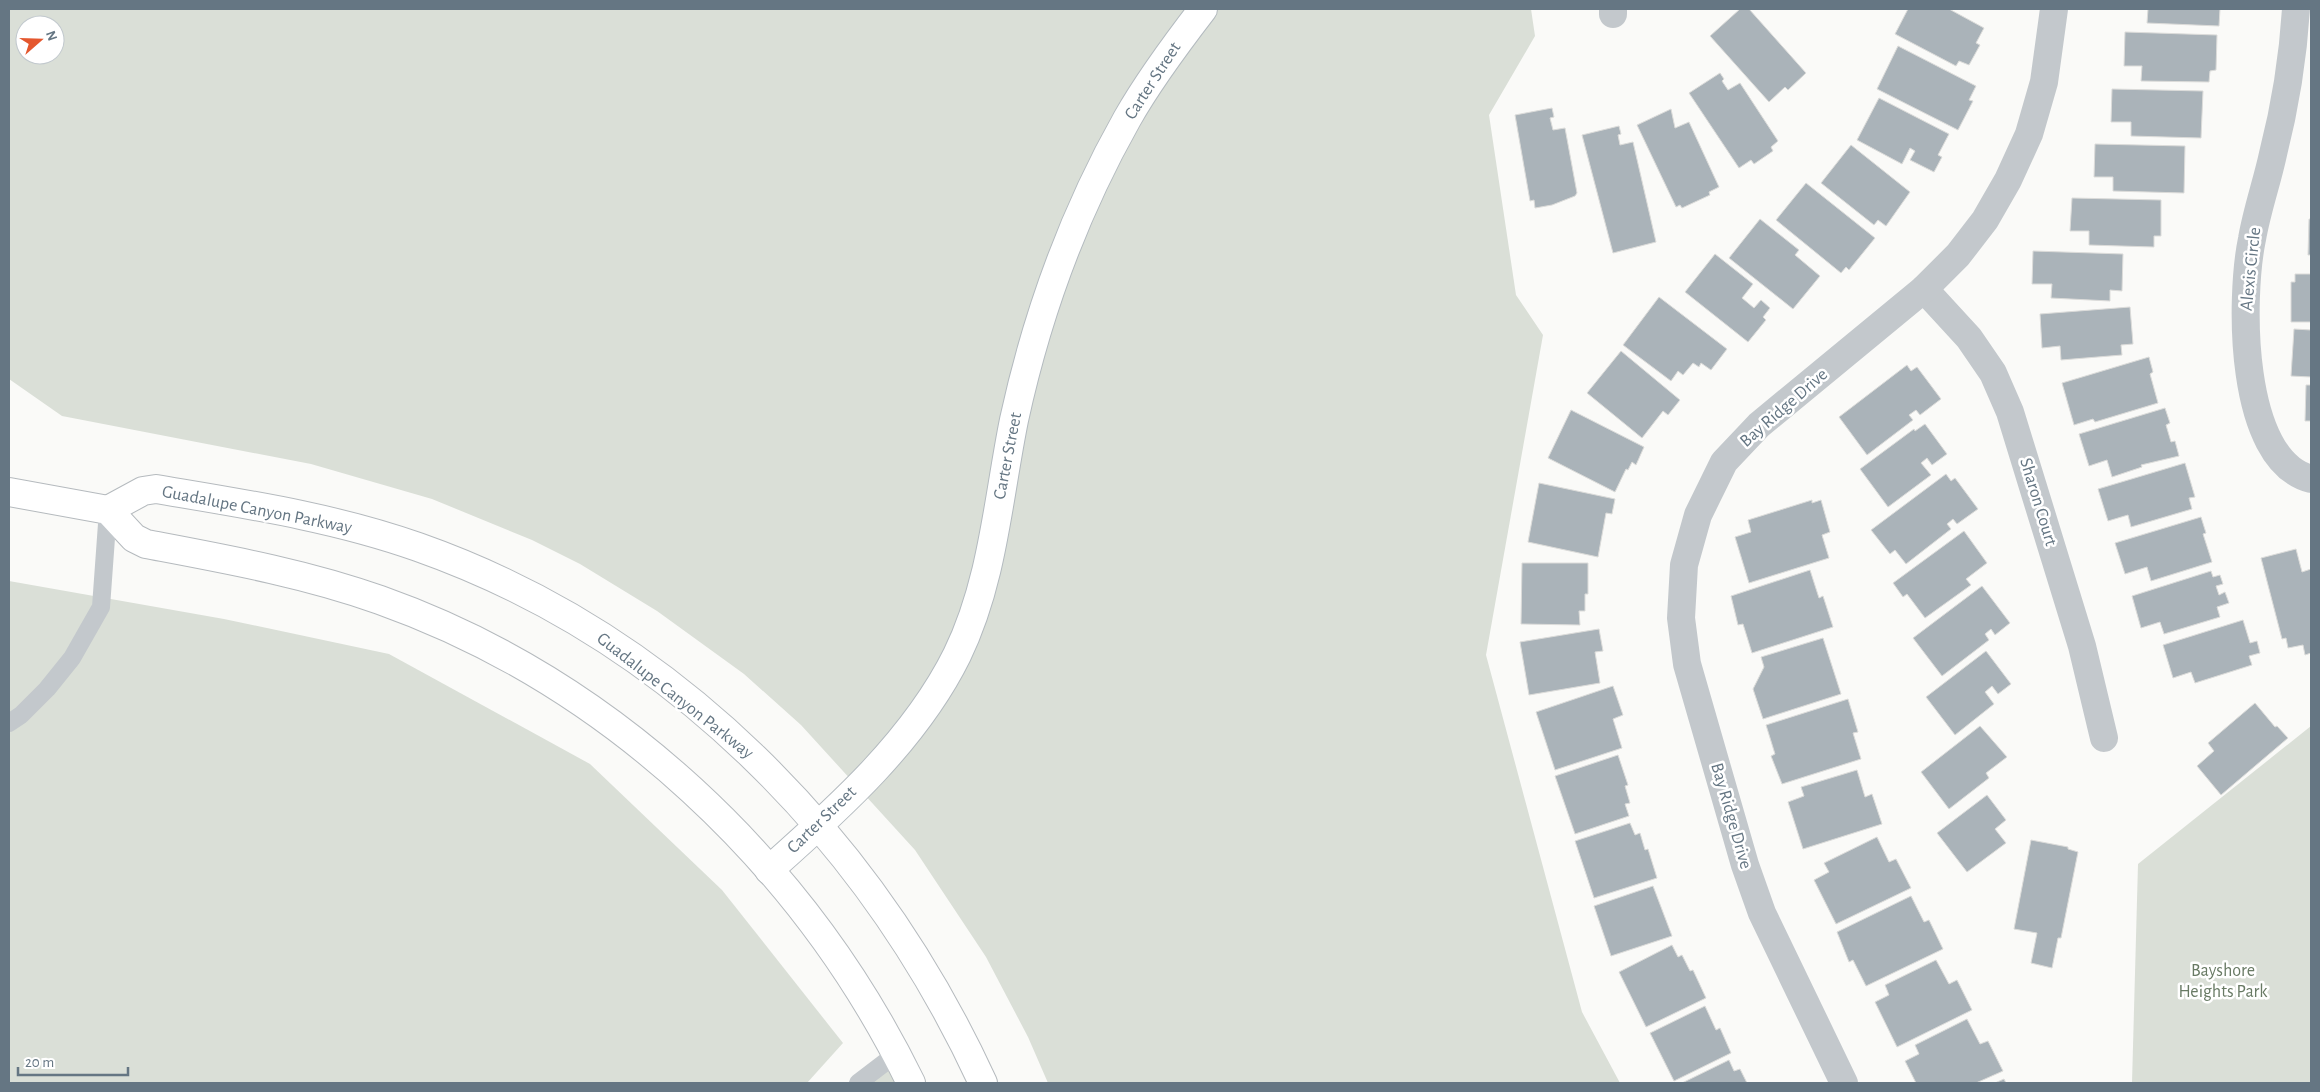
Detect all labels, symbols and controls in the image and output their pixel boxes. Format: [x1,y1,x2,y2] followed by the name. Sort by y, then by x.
[15,15,65,65] north arrow
[43,29,60,43] text: N
[1121,39,1185,123] street label: Carter Street
[2238,226,2264,312] street label: Alexis Circle
[1737,365,1831,451] street label: Bay Ridge Drive
[991,411,1025,501] street label: Carter Street
[2016,456,2060,548] street label: Sharon Court
[161,483,354,537] street label: Guadalupe Canyon Parkway
[593,629,757,763] street label: Guadalupe Canyon Parkway
[1707,761,1755,871] street label: Bay Ridge Drive
[784,783,860,857] street label: Carter Street
[2178,962,2268,1001] park label: Bayshore Heights Park
[18,1044,128,1076] scale bar
[25,1055,54,1070] text: 20 m

